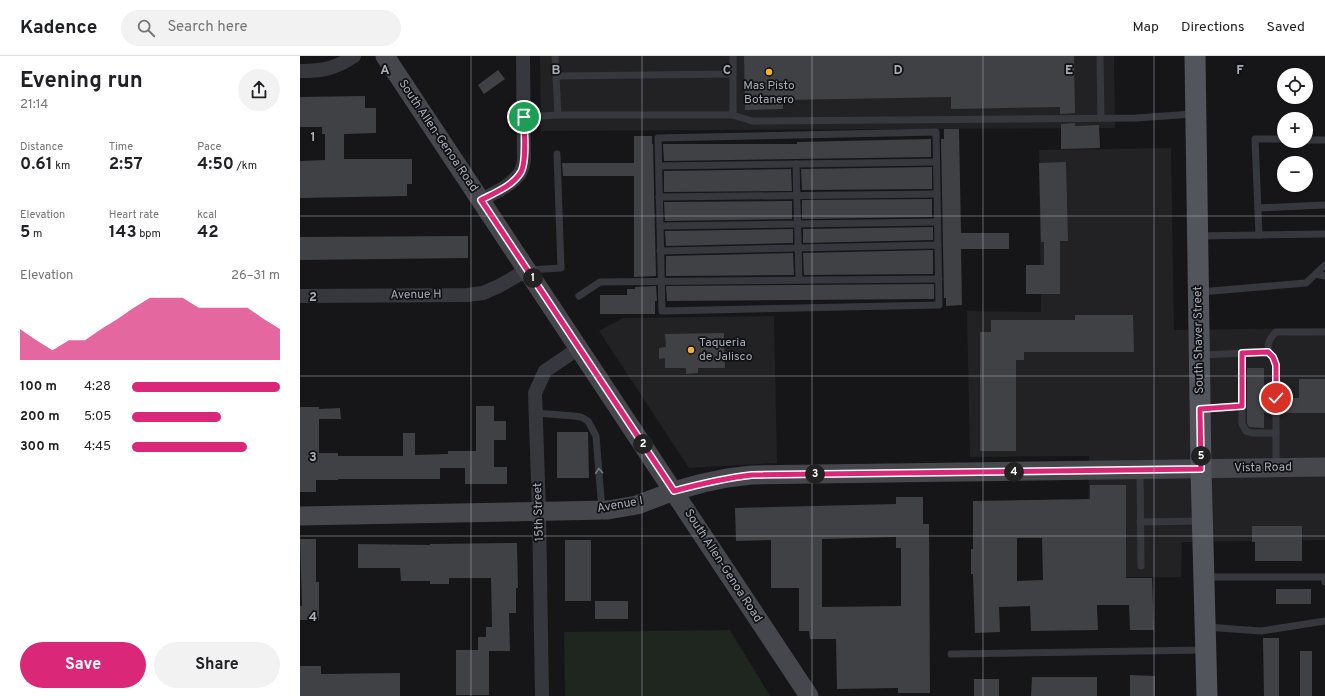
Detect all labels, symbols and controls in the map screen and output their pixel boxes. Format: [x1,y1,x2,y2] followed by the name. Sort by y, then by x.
[121,10,401,46] search box
[20,16,97,40] text: Kadence
[135,17,157,39] icon: search
[167,18,248,37] text: Search here
[1133,19,1159,36] text: Map
[1181,19,1245,36] text: Directions
[1267,19,1305,36] text: Saved
[380,63,390,79] text: A
[552,63,561,79] text: B
[723,63,731,79] text: C
[893,63,903,79] text: D
[1065,63,1073,79] text: E
[1236,63,1244,79] text: F
[764,67,774,77] marker: Mas Pisto Botanero
[20,68,143,95] text: Evening run
[1277,68,1313,192] map controls
[1277,68,1313,104] button: locate
[238,69,280,111] button: share
[394,77,482,195] street label: South Allen-Genoa Road
[743,78,795,108] place label: Mas Pisto Botanero
[20,97,48,113] text: 21:14
[507,100,541,134] pin
[513,106,535,128] icon: arrive
[1277,112,1313,148] button: +
[310,130,316,146] text: 1
[20,140,63,154] text: Distance
[109,140,133,154] text: Time
[197,140,222,154] text: Pace
[20,154,53,176] text: 0.61
[109,154,143,176] text: 2:57
[197,154,234,176] text: 4:50
[1277,156,1313,192] button: −
[53,159,70,173] text: km
[234,159,257,173] text: /km
[20,208,65,222] text: Elevation
[109,208,159,222] text: Heart rate
[197,208,217,222] text: kcal
[20,222,30,244] text: 5
[109,222,137,244] text: 143
[197,222,219,244] text: 42
[30,227,42,241] text: m
[137,227,161,241] text: bpm
[20,268,73,284] text: Elevation
[231,268,280,284] text: 26–31 m
[523,268,543,288] pin: 1
[531,271,535,285] text: 1
[1190,286,1208,394] street label: South Shaver Street
[390,287,442,303] street label: Avenue H
[309,290,317,306] text: 2
[699,335,753,365] place label: Taqueria de Jalisco
[686,345,696,355] marker: Taqueria de Jalisco
[20,379,57,395] text: 100 m
[84,379,111,395] text: 4:28
[1259,381,1293,415] pin
[1265,387,1287,409] icon: check
[20,409,60,425] text: 200 m
[84,409,111,425] text: 5:05
[633,434,653,454] pin: 2
[640,437,646,451] text: 2
[20,439,59,455] text: 300 m
[84,439,111,455] text: 4:45
[1191,446,1211,466] pin: 5
[1198,449,1204,463] text: 5
[309,450,317,466] text: 3
[1234,459,1292,477] street label: Vista Road
[1004,462,1024,482] pin: 4
[805,464,825,484] pin: 3
[1010,465,1018,479] text: 4
[812,467,818,481] text: 3
[595,468,604,474] one-way arrow
[530,482,548,542] street label: 15th Street
[596,493,644,517] street label: Avenue I
[680,506,766,626] street label: South Allen-Genoa Road
[309,610,317,626] text: 4
[20,642,146,688] button: Save
[154,642,280,688] button: Share

